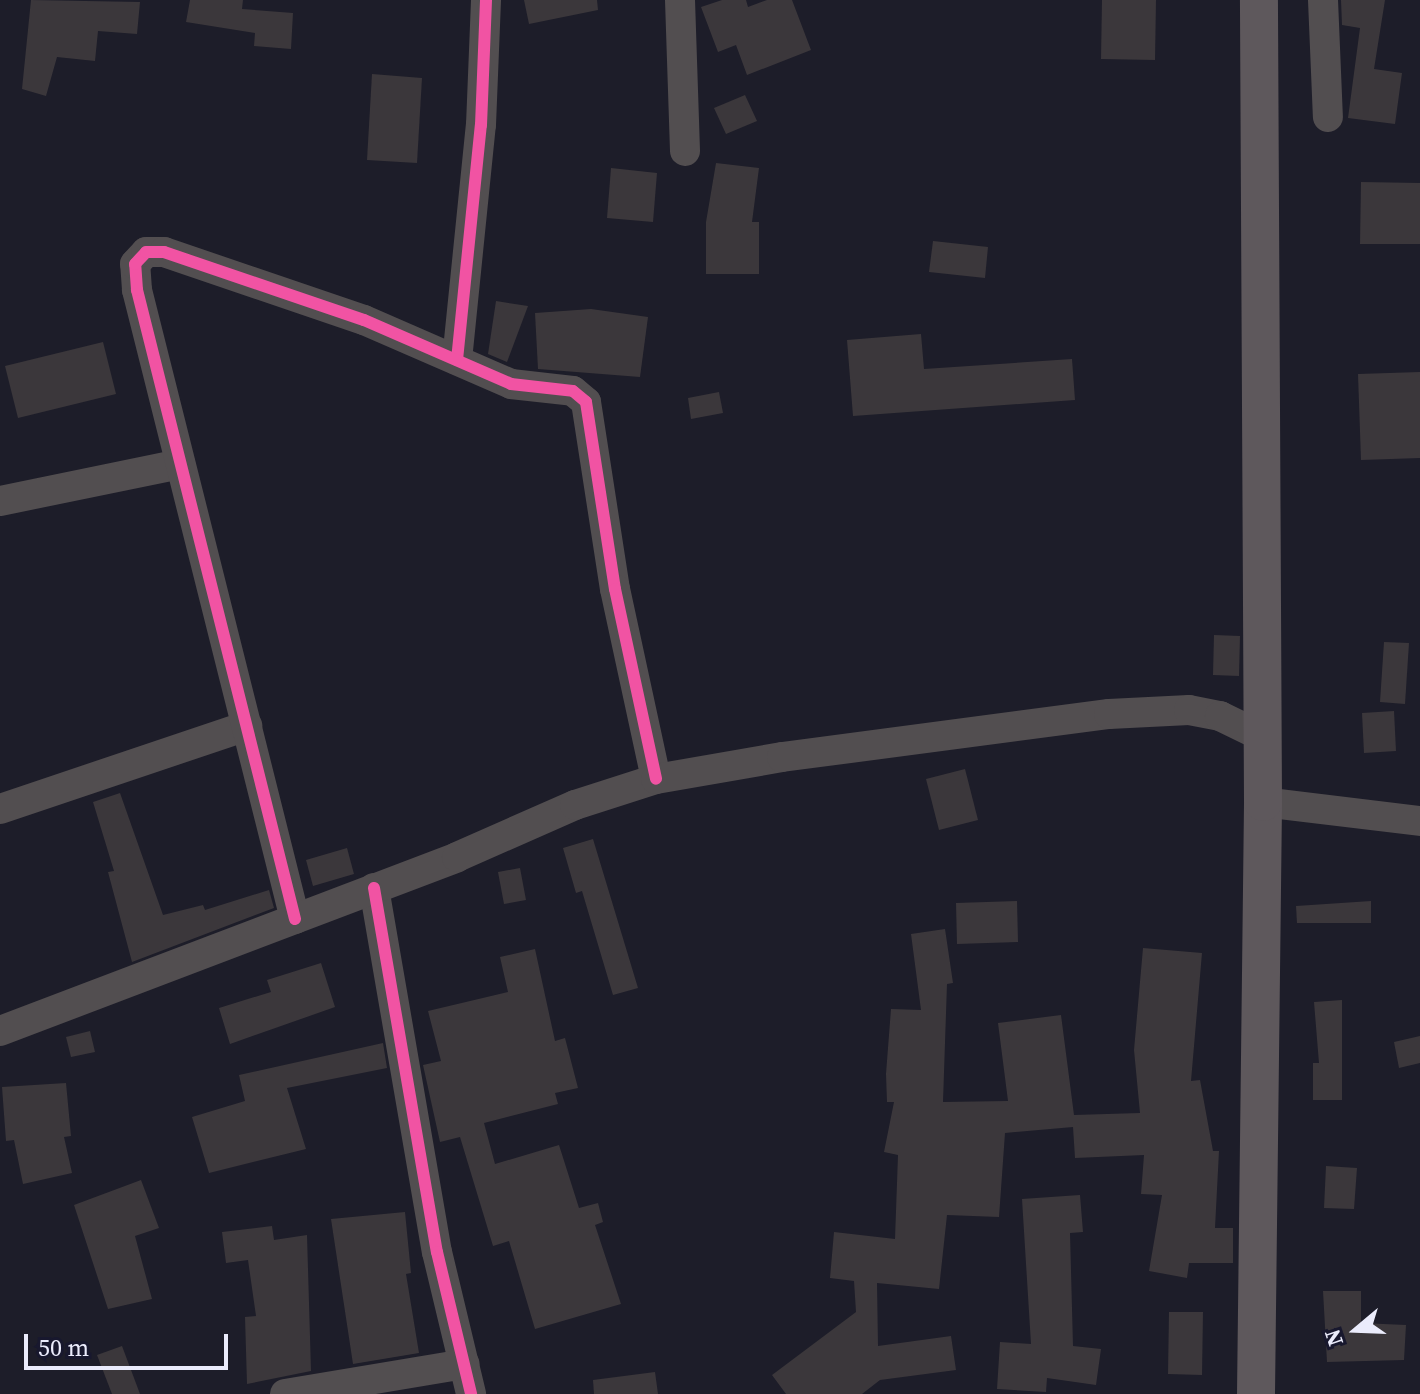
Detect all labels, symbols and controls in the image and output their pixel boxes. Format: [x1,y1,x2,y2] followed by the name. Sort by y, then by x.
[1316,1290,1396,1370] north arrow
[28,1318,232,1368] scale bar
[1317,1325,1350,1350] text: N
[38,1331,89,1364] text: 50 m

